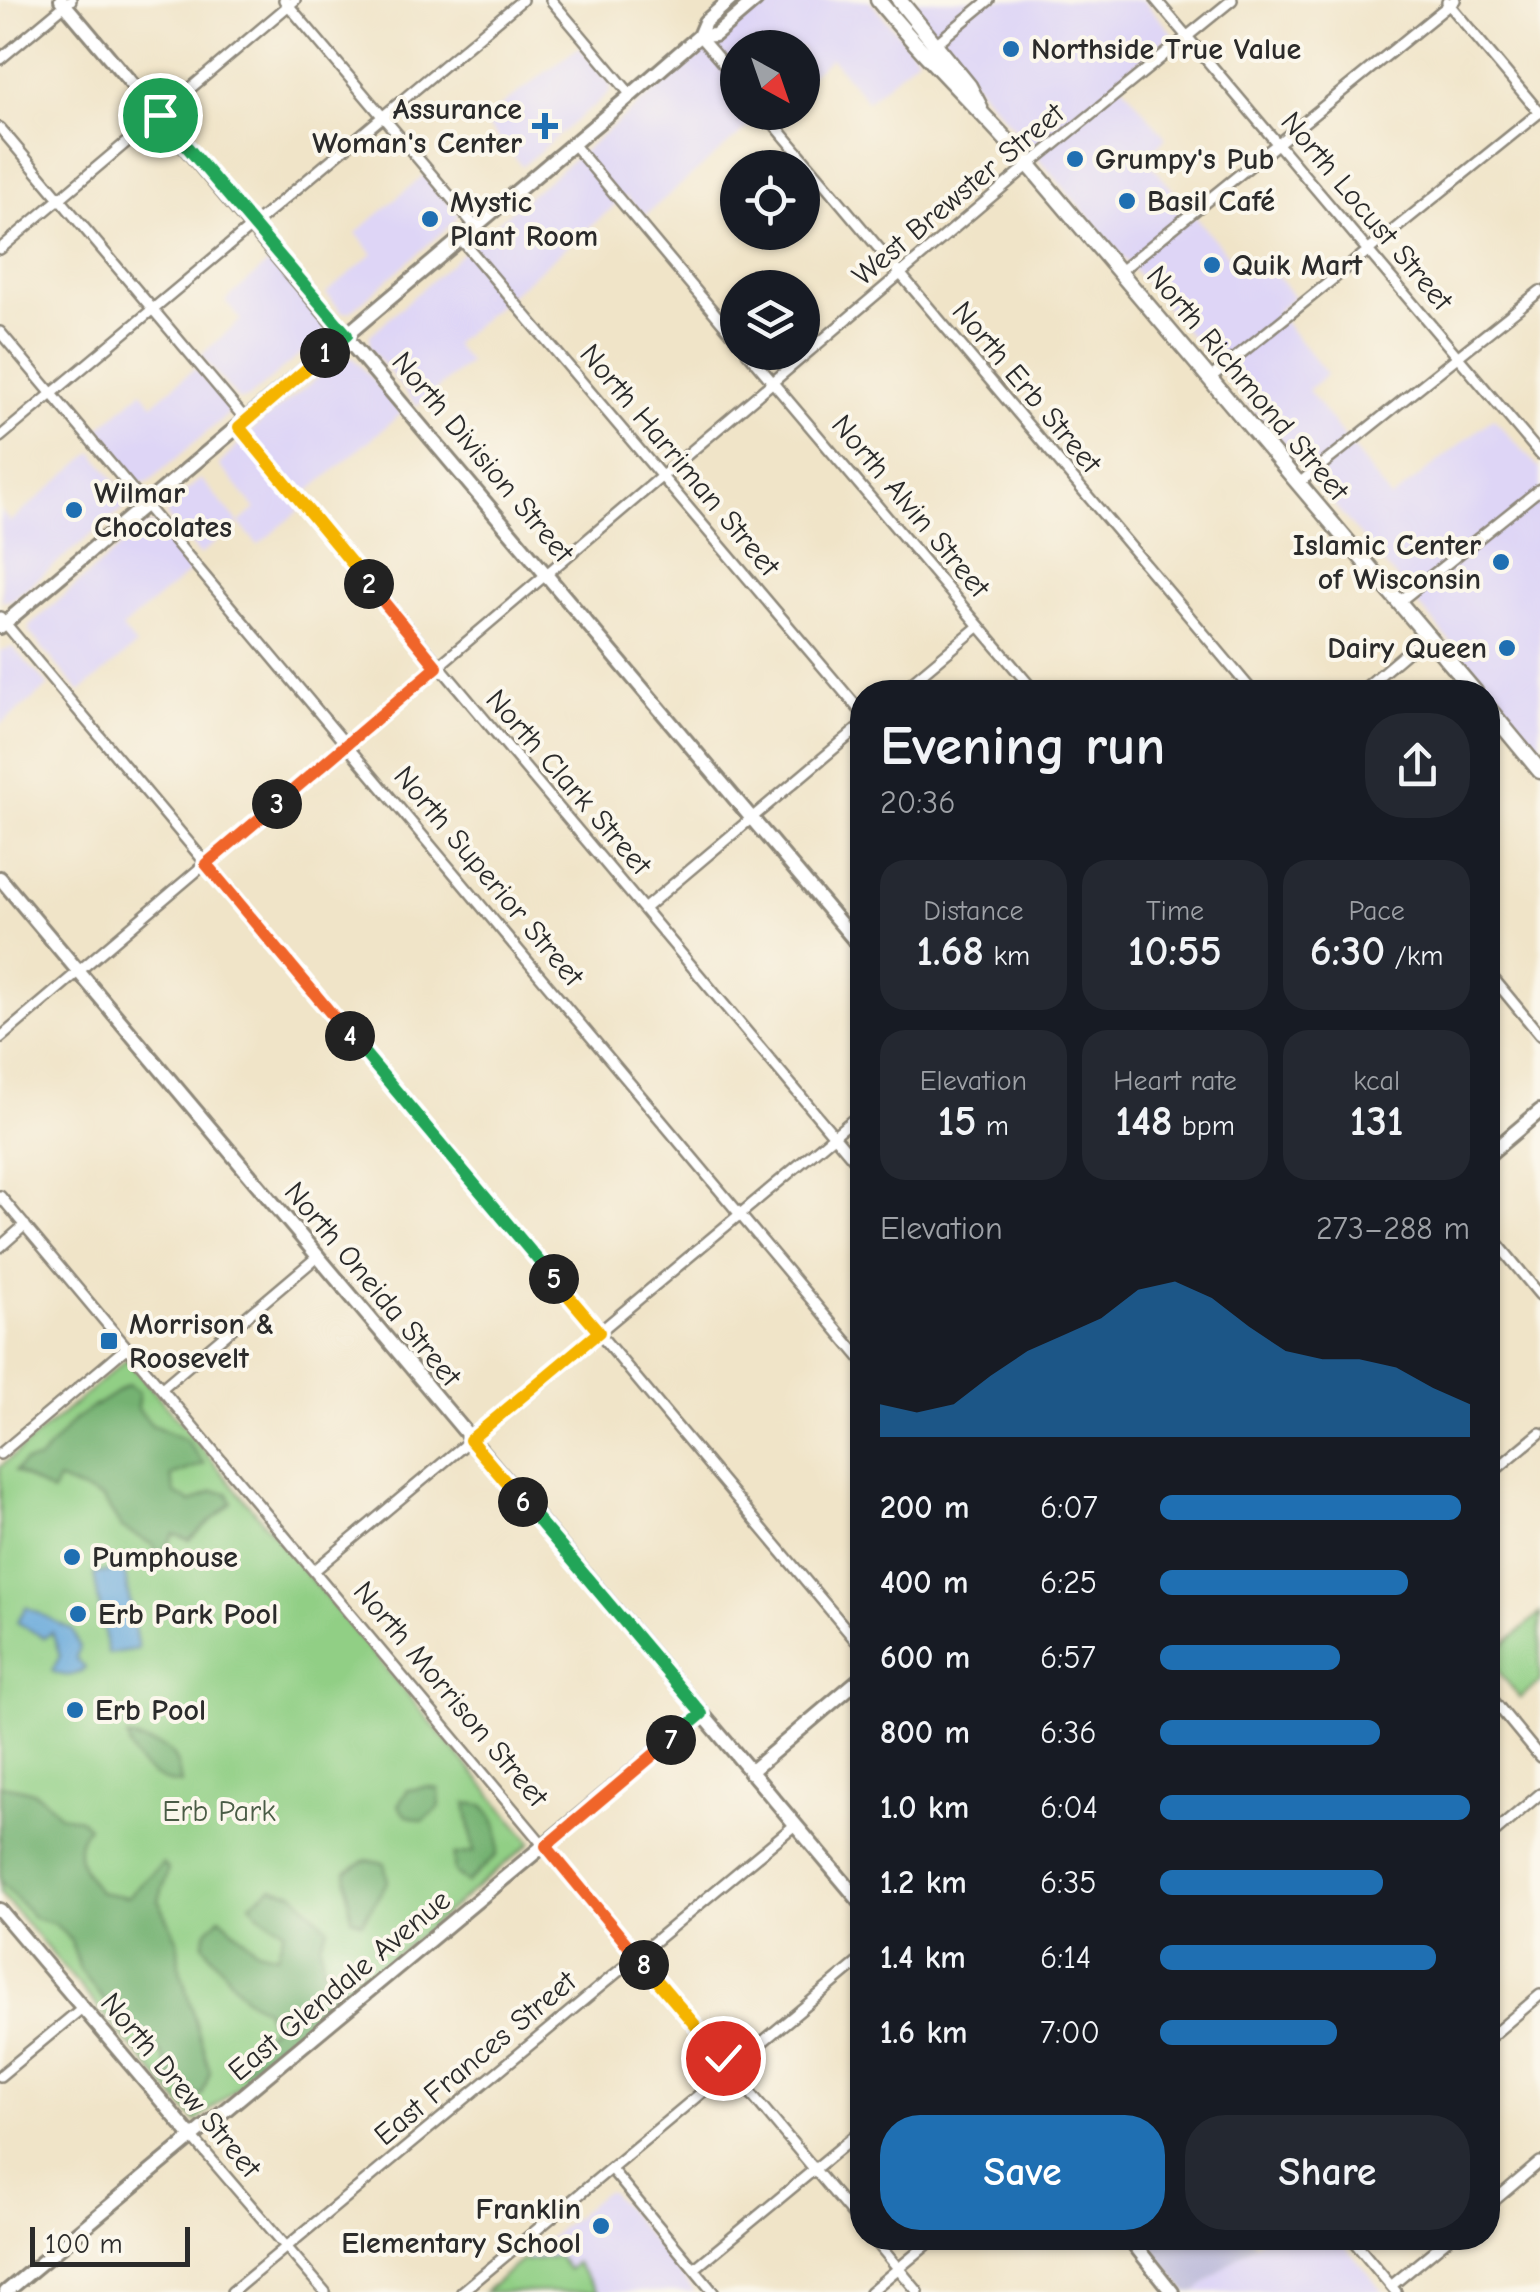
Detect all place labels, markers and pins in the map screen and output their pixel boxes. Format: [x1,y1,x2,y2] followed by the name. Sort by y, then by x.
[1031,32,1301,67] place label: Northside True Value
[1000,38,1022,60] marker: Northside True Value
[118,73,203,158] pin
[312,92,522,161] place label: Assurance Woman's Center
[532,113,558,139] marker: Assurance Woman's Center
[1095,142,1274,177] place label: Grumpy's Pub
[1064,148,1086,170] marker: Grumpy's Pub
[1147,184,1275,219] place label: Basil Café
[450,185,598,254] place label: Mystic Plant Room
[1116,190,1138,212] marker: Basil Café
[419,208,441,230] marker: Mystic Plant Room
[1232,248,1363,283] place label: Quik Mart
[1201,254,1223,276] marker: Quik Mart
[300,328,350,378] pin: 1
[94,476,232,545] place label: Wilmar Chocolates
[63,499,85,521] marker: Wilmar Chocolates
[1293,528,1481,597] place label: Islamic Center of Wisconsin
[1490,551,1512,573] marker: Islamic Center of Wisconsin
[344,559,394,609] pin: 2
[1327,631,1487,666] place label: Dairy Queen
[1496,637,1518,659] marker: Dairy Queen
[252,779,302,829] pin: 3
[325,1011,375,1061] pin: 4
[529,1254,579,1304] pin: 5
[129,1307,274,1376] place label: Morrison & Roosevelt
[98,1330,120,1352] marker: Morrison & Roosevelt
[498,1477,548,1527] pin: 6
[92,1540,238,1575] place label: Pumphouse
[61,1546,83,1568] marker: Pumphouse
[98,1597,278,1632] place label: Erb Park Pool
[67,1603,89,1625] marker: Erb Park Pool
[95,1693,206,1728] place label: Erb Pool
[64,1699,86,1721] marker: Erb Pool
[646,1715,696,1765] pin: 7
[619,1940,669,1990] pin: 8
[681,2016,766,2101] pin
[341,2192,581,2261] place label: Franklin Elementary School
[590,2215,612,2237] marker: Franklin Elementary School

